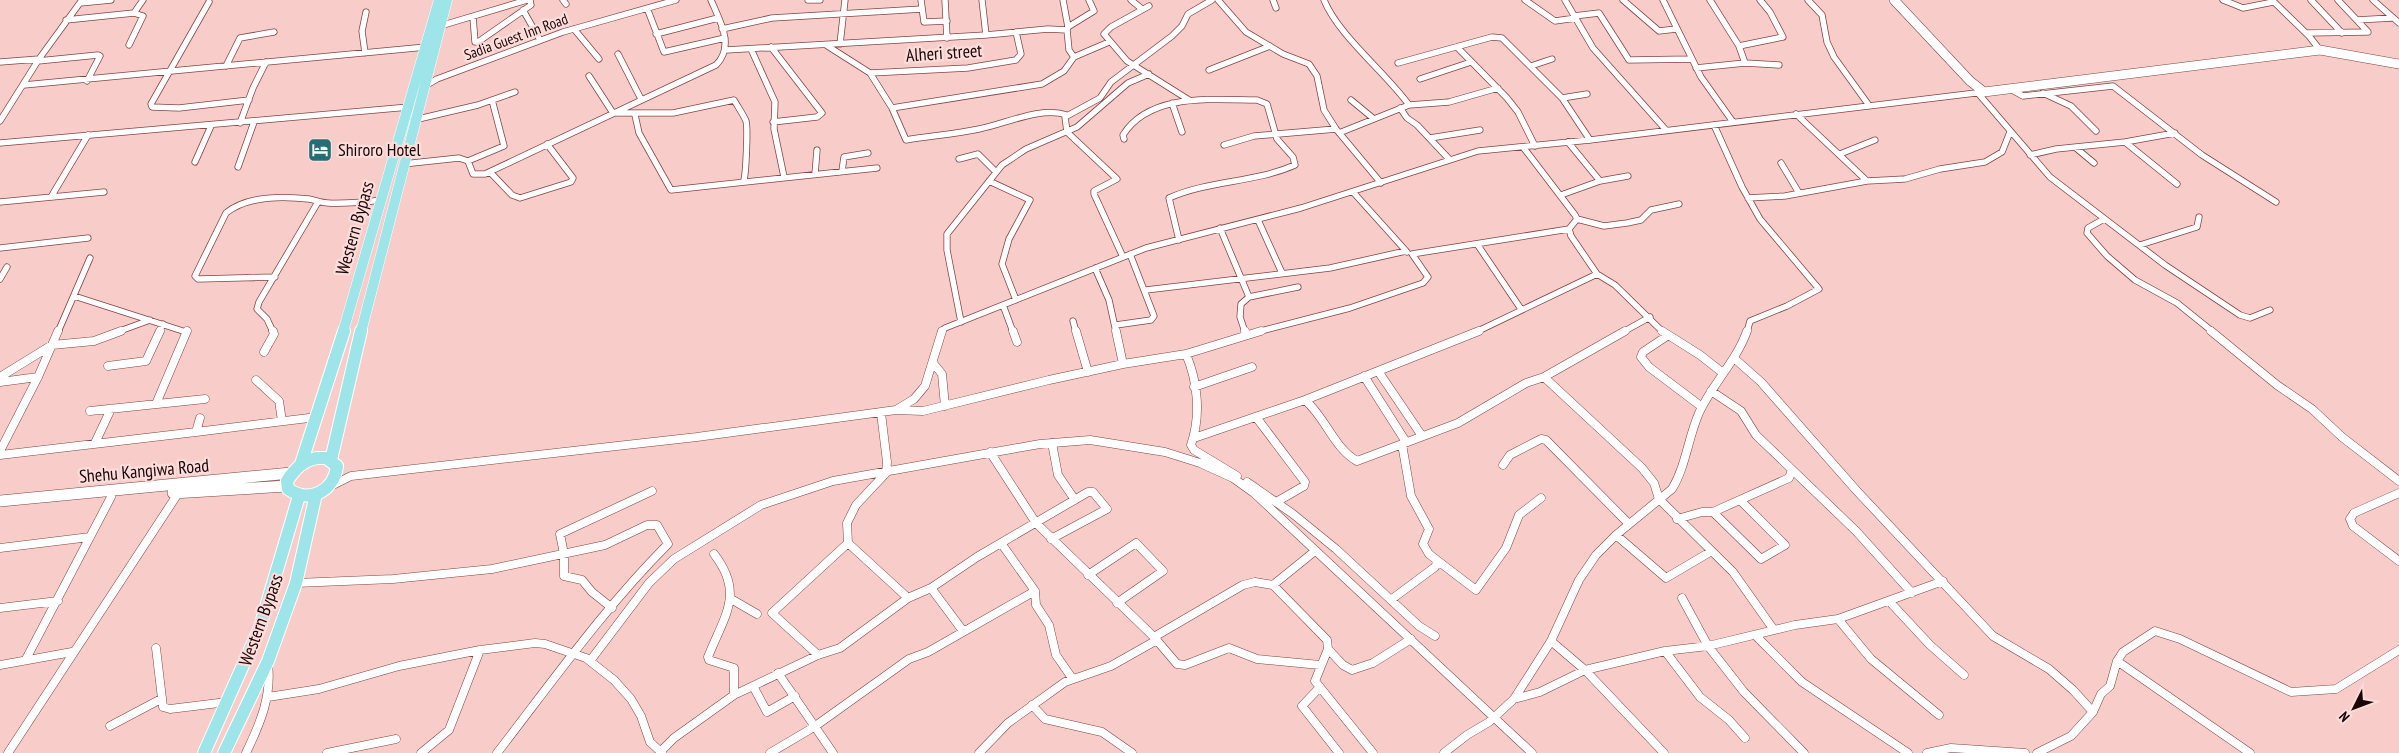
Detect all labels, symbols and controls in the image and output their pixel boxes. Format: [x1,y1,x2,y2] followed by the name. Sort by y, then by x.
[461,9,570,64] street label: Sadia Guest Inn Road
[905,38,983,67] street label: Alheri street
[307,137,333,163] hotel icon: Shiroro Hotel
[338,138,421,161] place label: Shiroro Hotel
[330,178,379,277] street label: Western Bypass
[78,453,210,488] street label: Shehu Kangiwa Road
[233,571,288,669] street label: Western Bypass
[2329,683,2379,733] north arrow
[2335,708,2354,726] text: N

